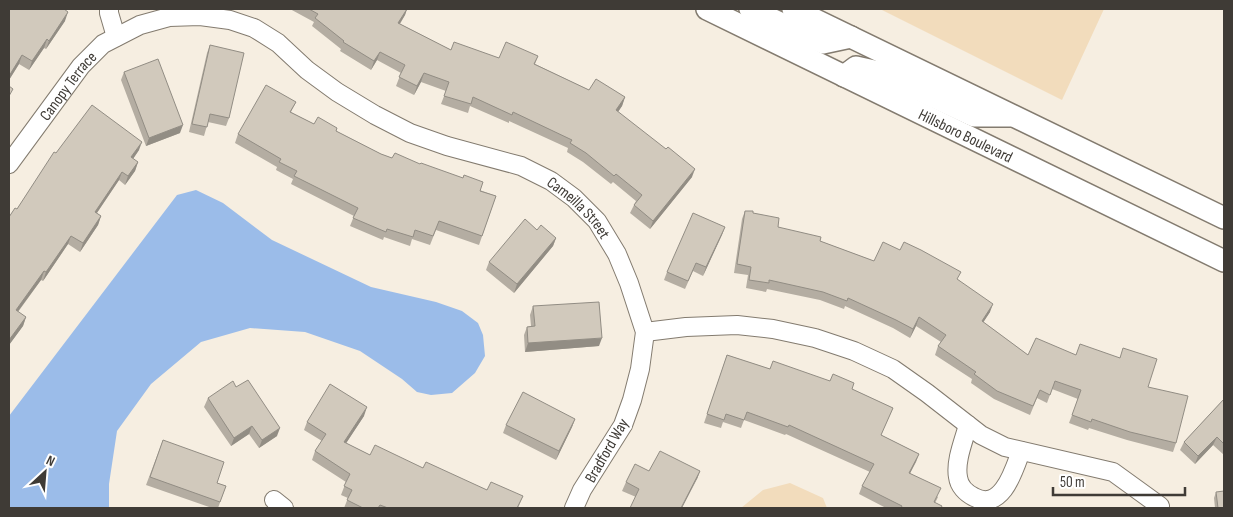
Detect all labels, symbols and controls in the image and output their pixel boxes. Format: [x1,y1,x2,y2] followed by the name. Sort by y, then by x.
[36,48,101,125] street label: Canopy Terrace
[915,106,1015,168] street label: Hillsboro Boulevard
[543,173,613,243] street label: Cameilla Street
[581,415,633,486] street label: Bradford Way
[20,447,70,497] north arrow
[43,451,58,470] text: N
[1053,464,1186,496] scale bar
[1060,473,1085,492] text: 50 m

